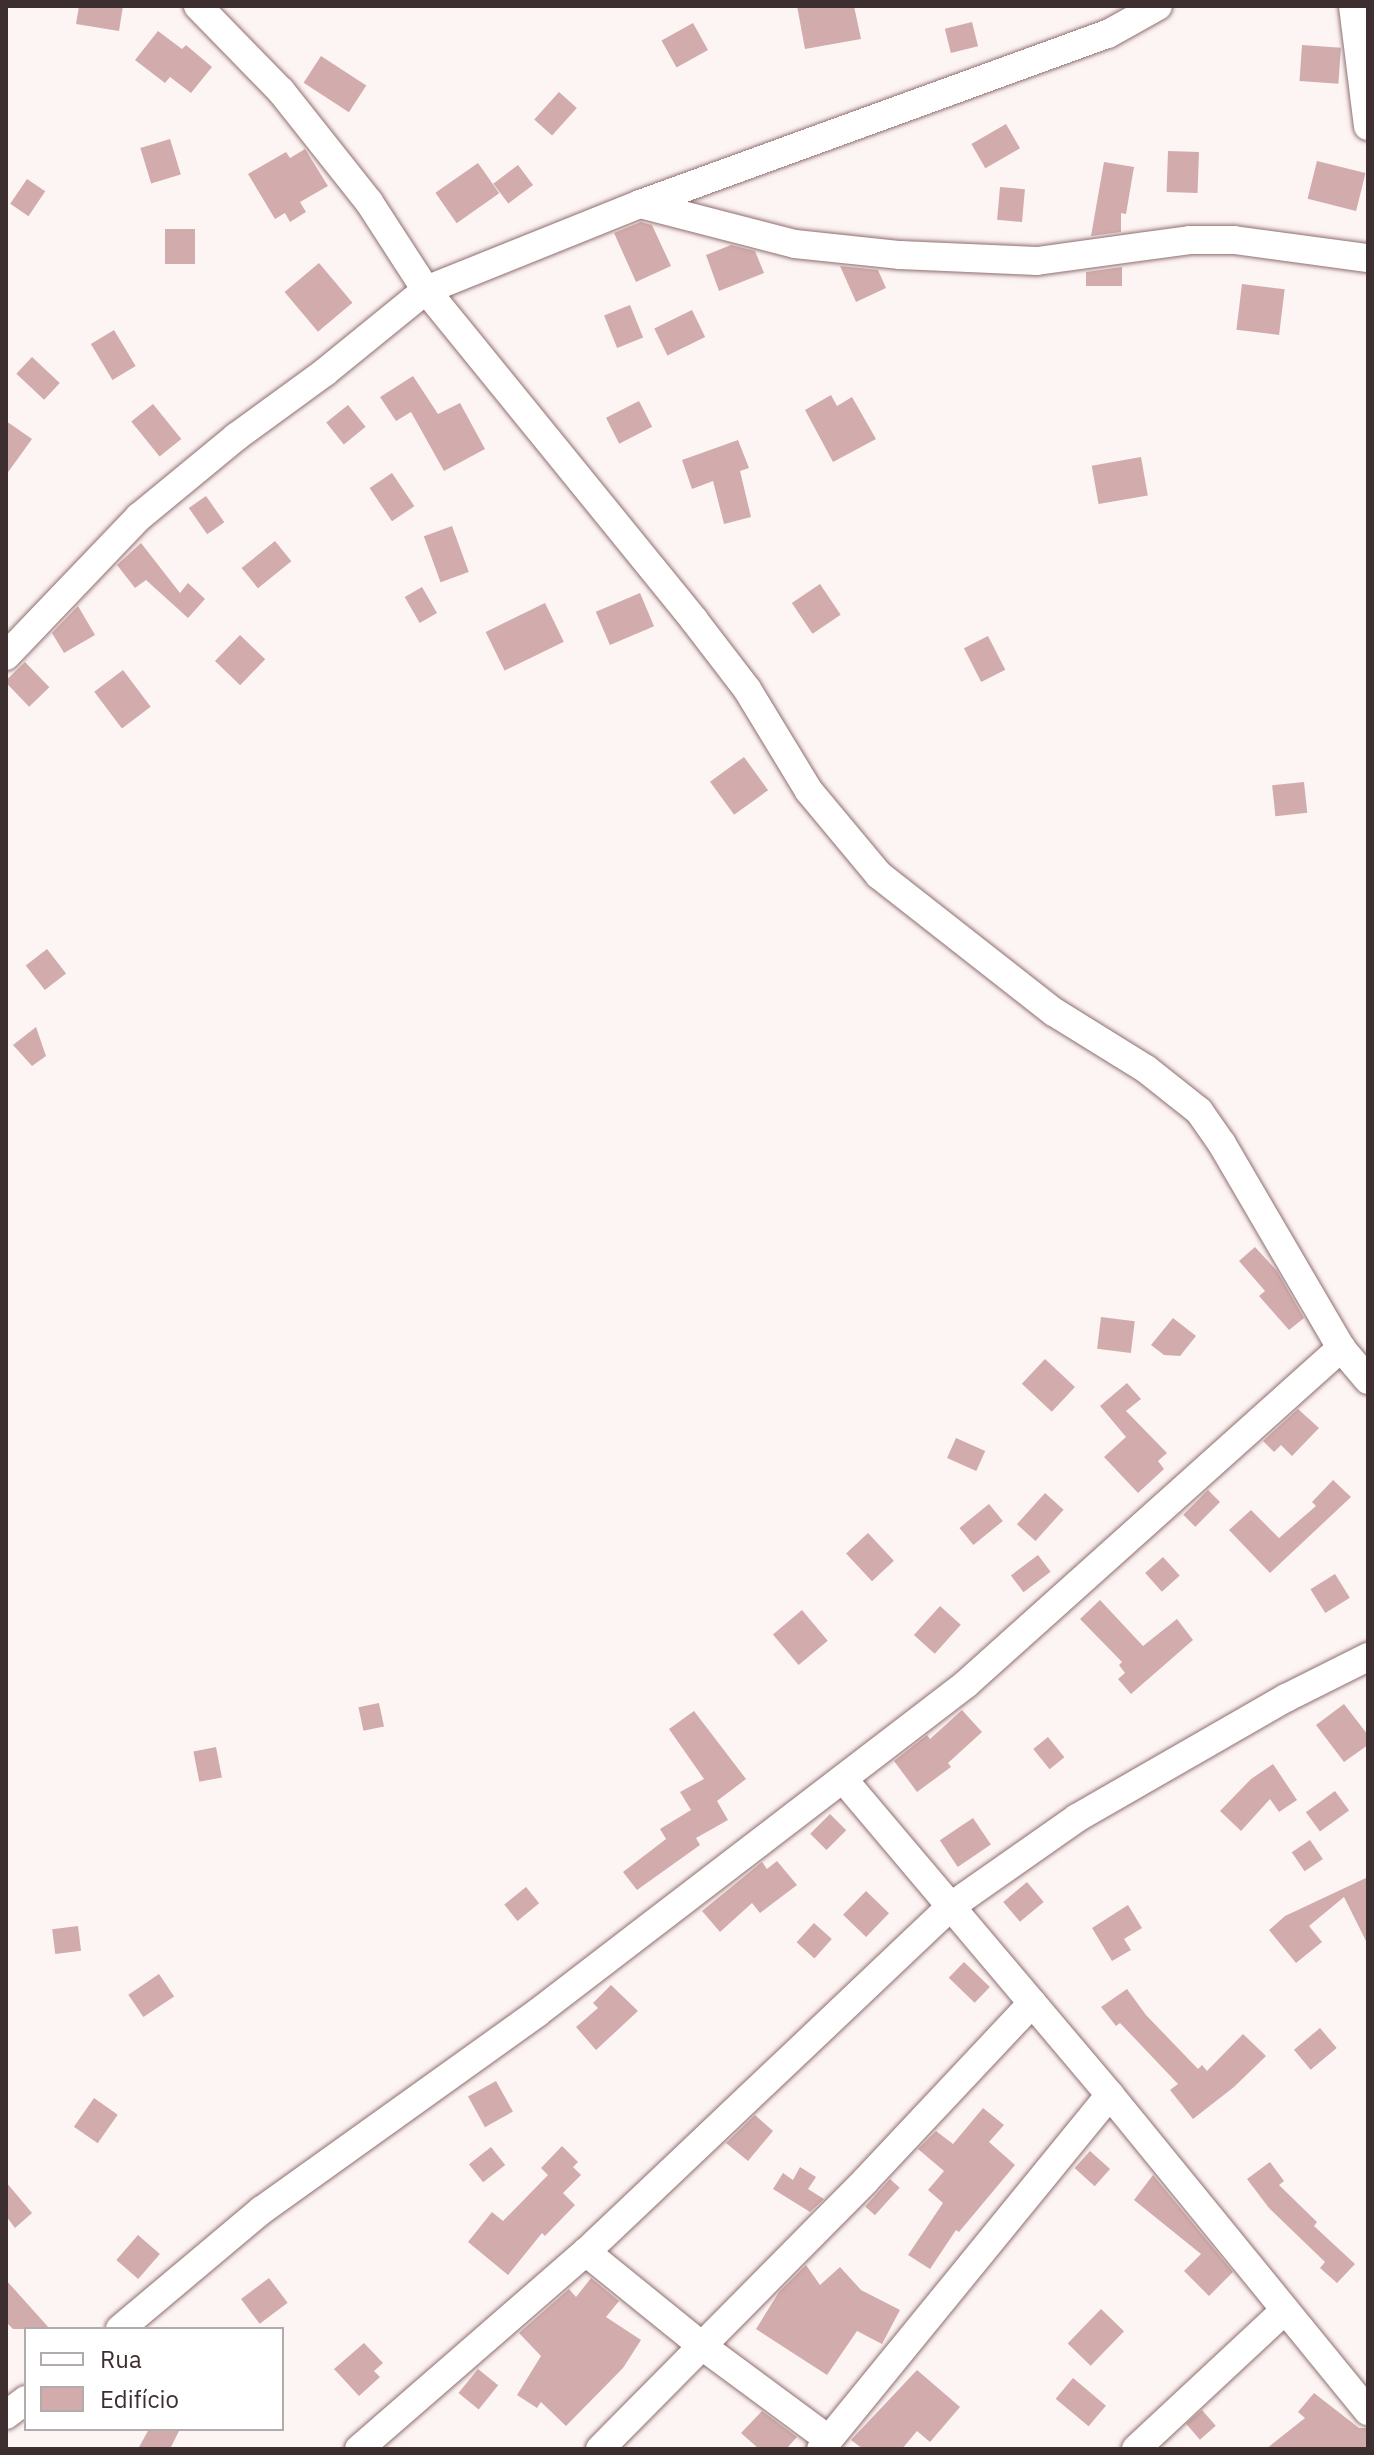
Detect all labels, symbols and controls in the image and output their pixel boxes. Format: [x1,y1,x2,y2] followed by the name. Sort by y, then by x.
[24,2327,284,2431] legend
[100,2343,142,2375] text: Rua
[100,2383,179,2415] text: Edifício

